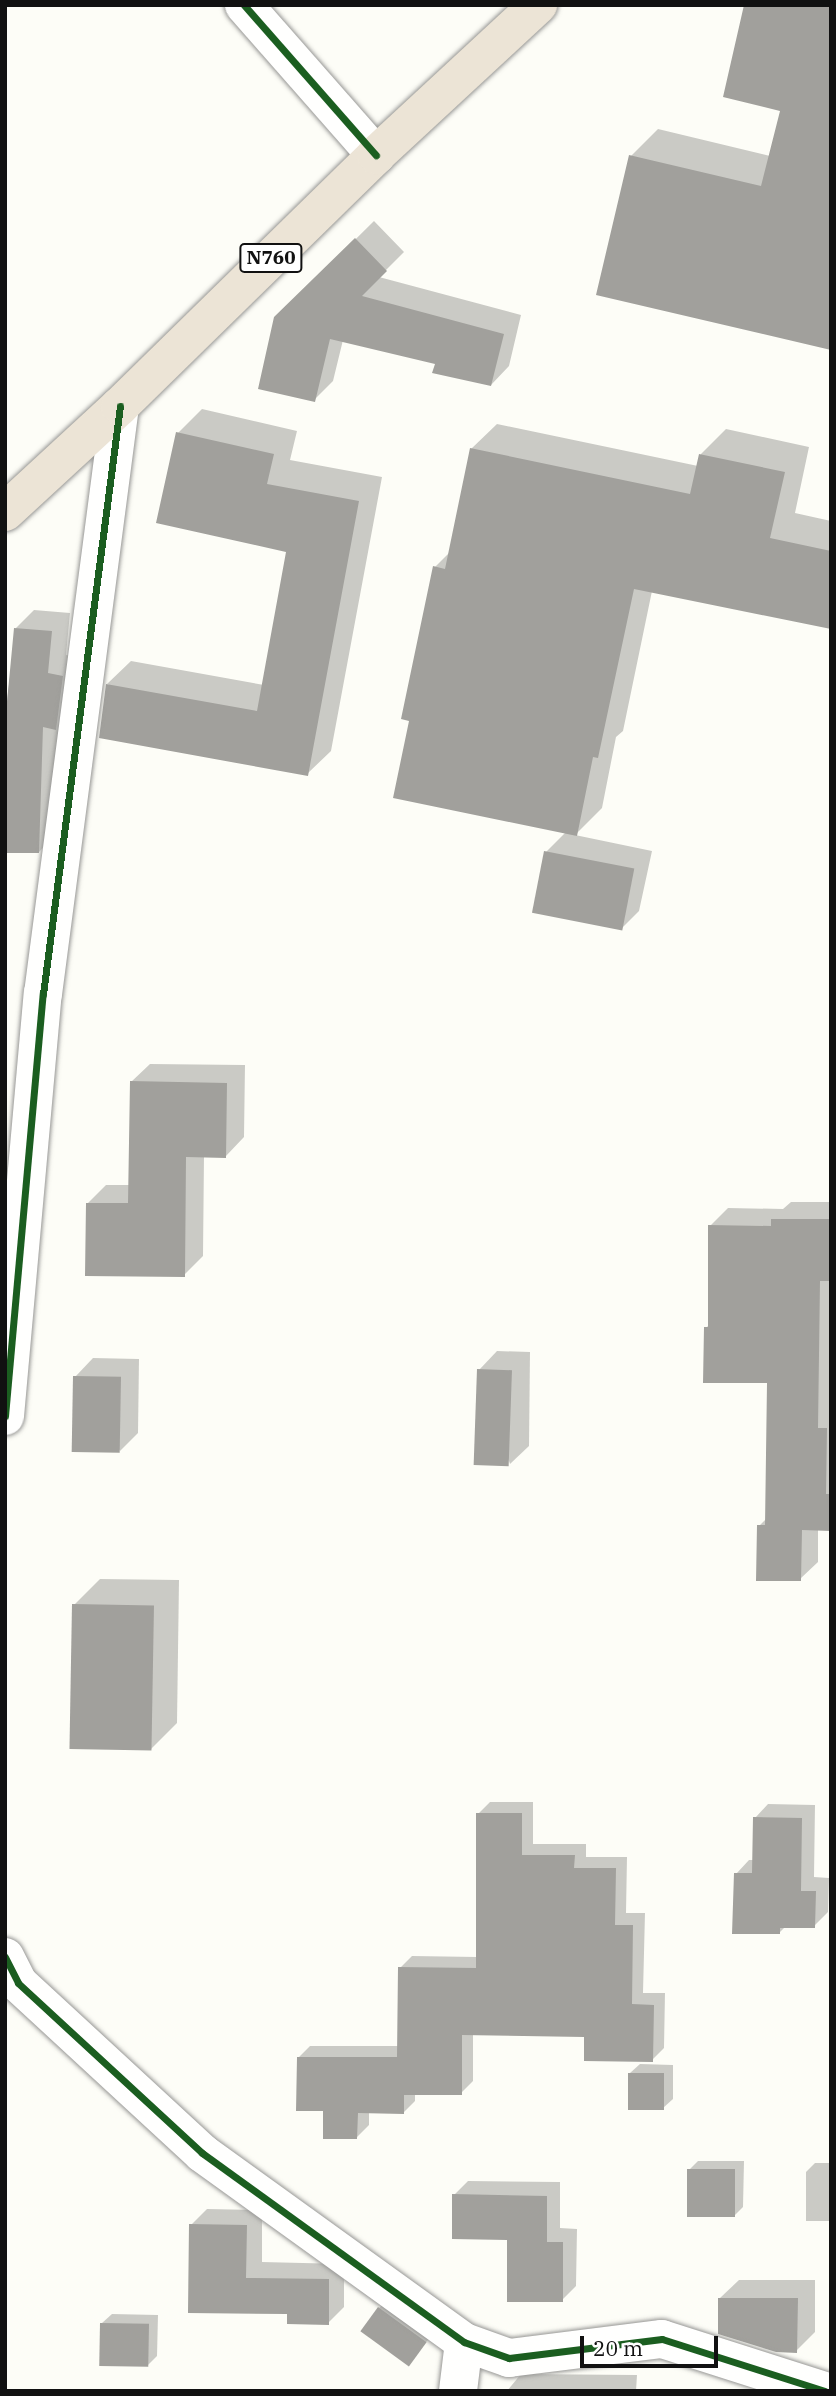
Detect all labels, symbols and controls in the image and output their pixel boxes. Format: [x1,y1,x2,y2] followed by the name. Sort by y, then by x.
[238,242,304,274] road number: N760
[584,2322,722,2366] scale bar
[593,2334,643,2362] text: 20 m

